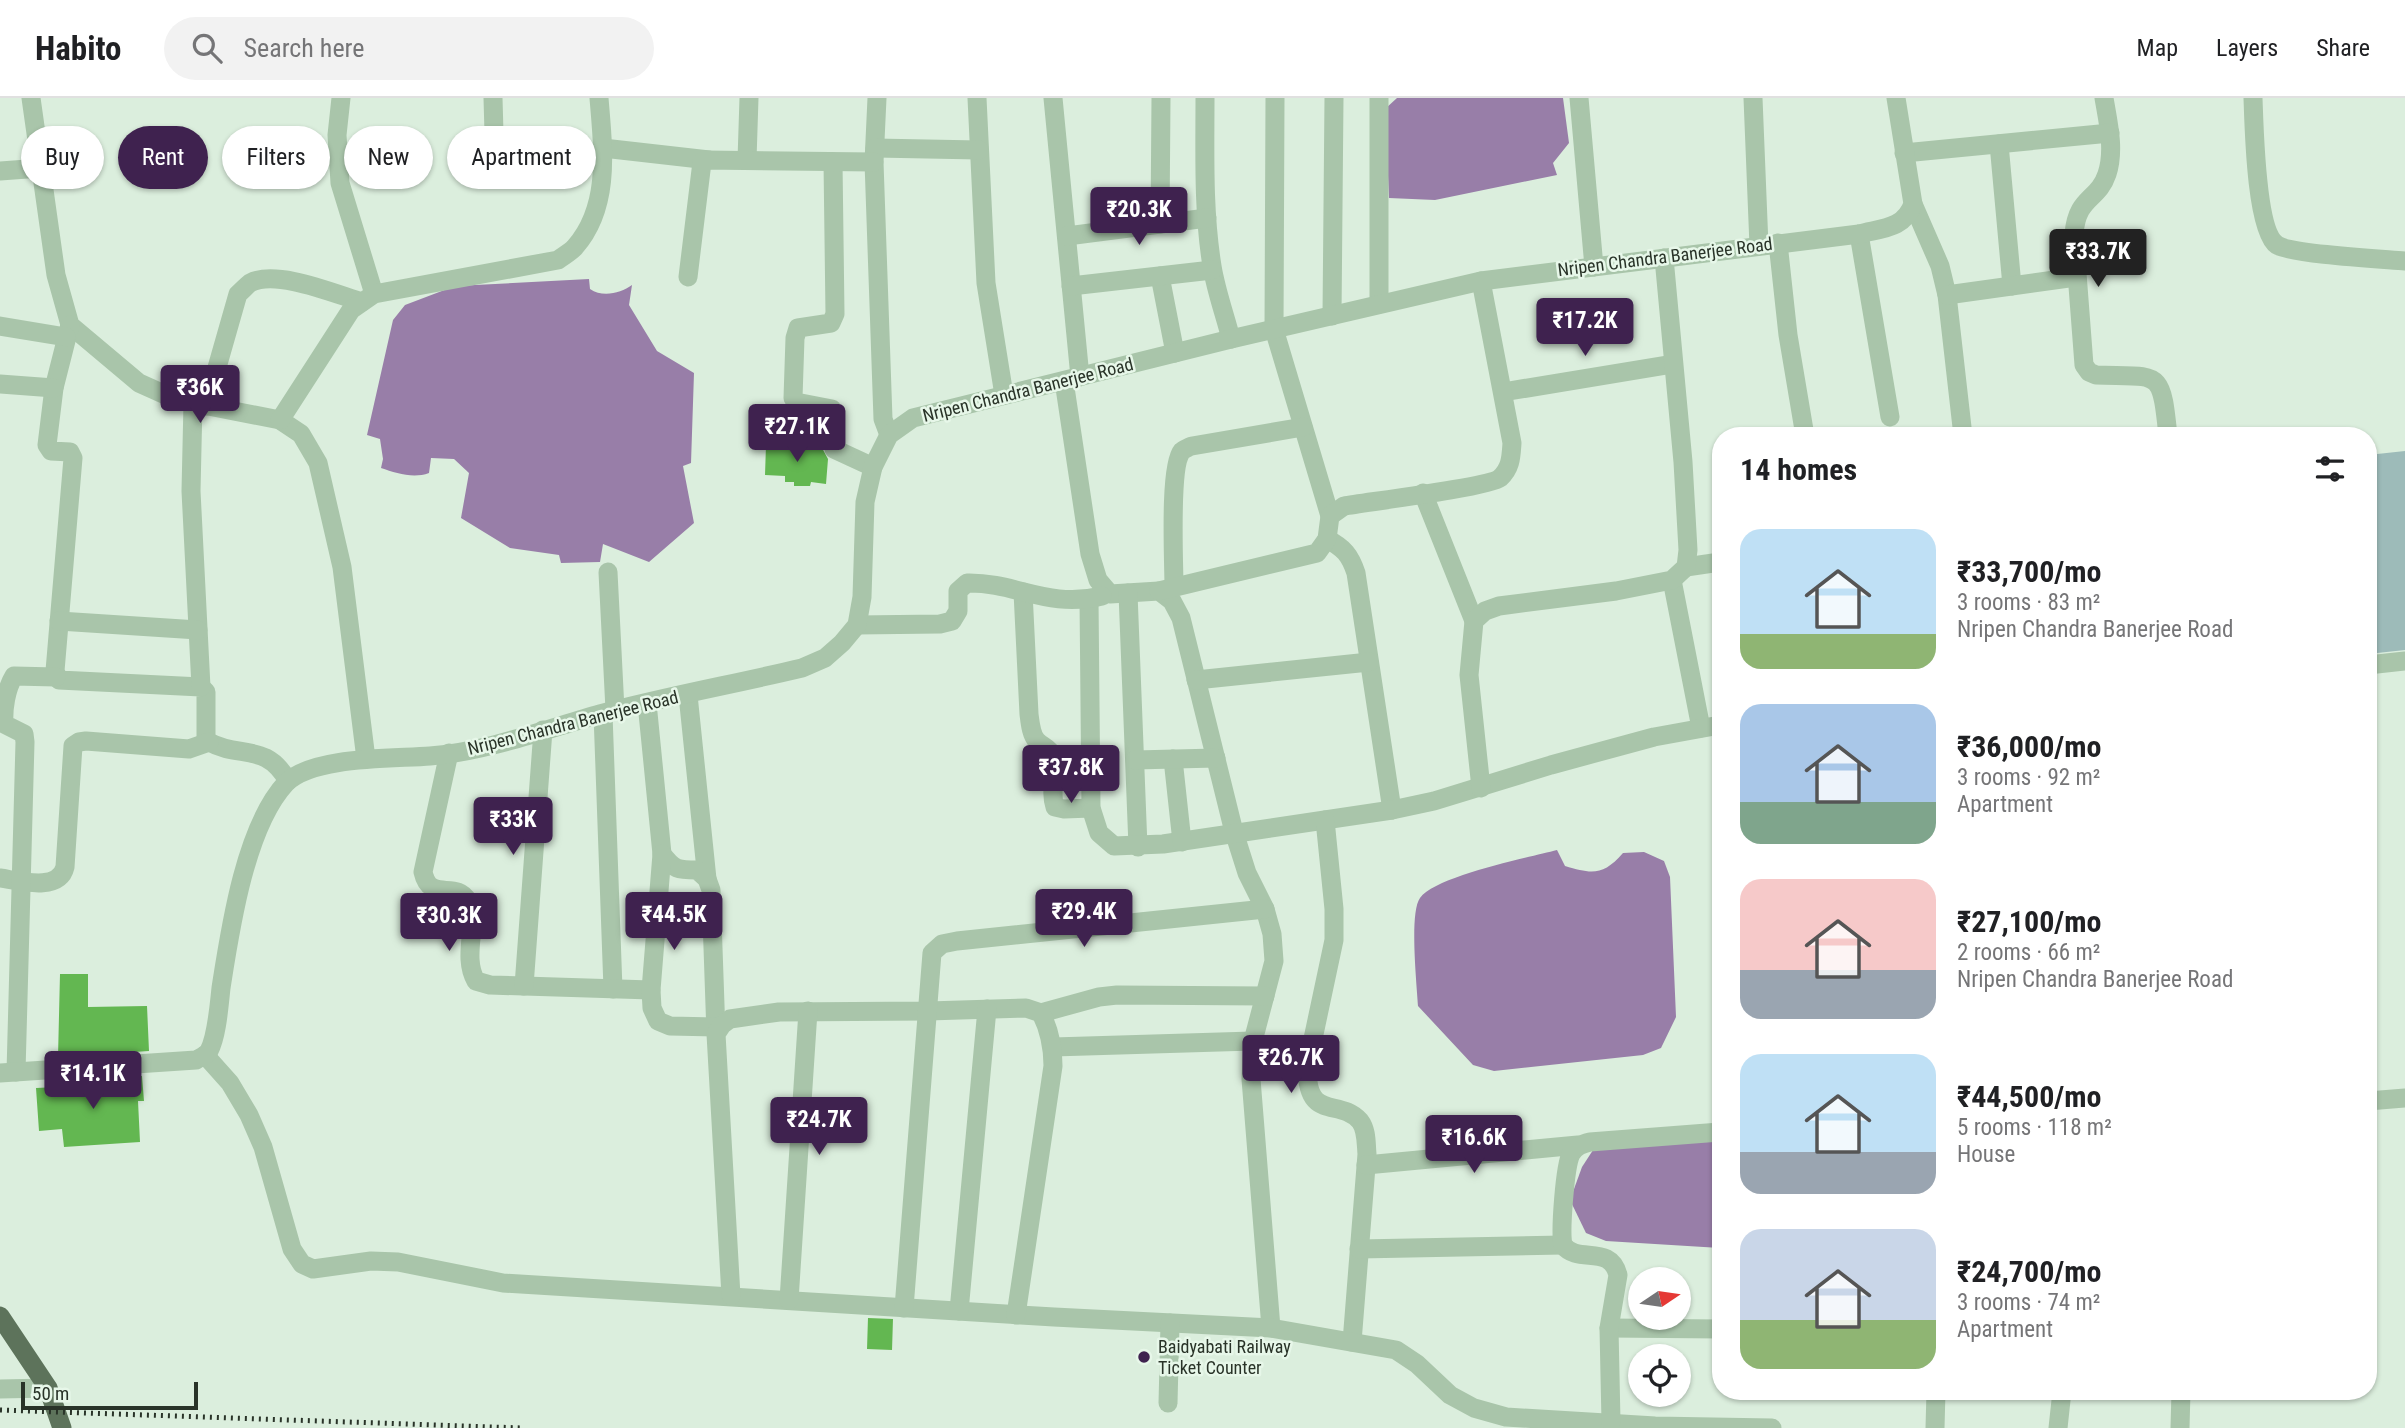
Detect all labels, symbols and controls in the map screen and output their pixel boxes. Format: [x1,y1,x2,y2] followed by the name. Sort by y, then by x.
[164,17,654,80] search box
[35,29,122,68] text: Habito
[188,29,226,67] icon: search
[244,33,364,63] text: Search here
[2137,34,2178,62] text: Map
[2216,34,2278,62] text: Layers
[2316,34,2370,62] text: Share
[21,126,104,189] chip: Buy
[118,126,208,189] chip: Rent
[222,126,330,189] chip: Filters
[344,126,433,189] chip: New
[447,126,596,189] chip: Apartment
[1082,188,1196,247] pin: ₹20.3K
[1106,196,1172,223] text: ₹20.3K
[2041,230,2155,289] pin: ₹33.7K
[1556,233,1774,280] street label: Nripen Chandra Banerjee Road
[2065,238,2131,265] text: ₹33.7K
[1528,299,1642,358] pin: ₹17.2K
[1552,307,1618,334] text: ₹17.2K
[920,353,1135,426] street label: Nripen Chandra Banerjee Road
[159,366,241,425] pin: ₹36K
[177,374,223,401] text: ₹36K
[740,404,854,464] pin: ₹27.1K
[764,413,830,440] text: ₹27.1K
[2311,450,2349,488] icon: filters
[1740,452,1857,487] text: 14 homes
[1957,554,2101,589] text: ₹33,700/mo
[1796,557,1880,641] icon: home
[1957,589,2100,616] text: 3 rooms · 83 m²
[1957,616,2233,643] text: Nripen Chandra Banerjee Road
[465,686,680,759] street label: Nripen Chandra Banerjee Road
[1957,729,2101,764] text: ₹36,000/mo
[1796,732,1880,816] icon: home
[1014,746,1128,805] pin: ₹37.8K
[1038,754,1104,781] text: ₹37.8K
[1957,764,2100,791] text: 3 rooms · 92 m²
[1957,791,2053,818] text: Apartment
[472,798,554,857] pin: ₹33K
[490,806,536,833] text: ₹33K
[1027,890,1141,949] pin: ₹29.4K
[617,892,731,952] pin: ₹44.5K
[392,894,506,953] pin: ₹30.3K
[1051,898,1117,925] text: ₹29.4K
[641,901,707,928] text: ₹44.5K
[416,902,482,929] text: ₹30.3K
[1957,904,2101,939] text: ₹27,100/mo
[1796,907,1880,991] icon: home
[1957,939,2100,966] text: 2 rooms · 66 m²
[1957,966,2233,993] text: Nripen Chandra Banerjee Road
[1234,1035,1348,1095] pin: ₹26.7K
[1258,1044,1324,1071] text: ₹26.7K
[36,1052,150,1111] pin: ₹14.1K
[60,1060,126,1087] text: ₹14.1K
[1957,1079,2101,1114] text: ₹44,500/mo
[1796,1082,1880,1166] icon: home
[762,1098,876,1157] pin: ₹24.7K
[786,1106,852,1133] text: ₹24.7K
[1957,1114,2112,1141] text: 5 rooms · 118 m²
[1417,1116,1531,1175] pin: ₹16.6K
[1441,1124,1507,1151] text: ₹16.6K
[1957,1141,2015,1168] text: House
[1957,1254,2101,1289] text: ₹24,700/mo
[1796,1257,1880,1341] icon: home
[1628,1267,1690,1330] north arrow
[1628,1267,1691,1407] map controls
[1957,1289,2100,1316] text: 3 rooms · 74 m²
[1957,1316,2053,1343] text: Apartment
[1158,1336,1291,1378] place label: Baidyabati Railway Ticket Counter
[1628,1344,1691,1407] button: locate
[1136,1349,1152,1365] marker: Baidyabati Railway Ticket Counter
[21,1379,198,1411] scale bar
[32,1382,69,1405] text: 50 m

